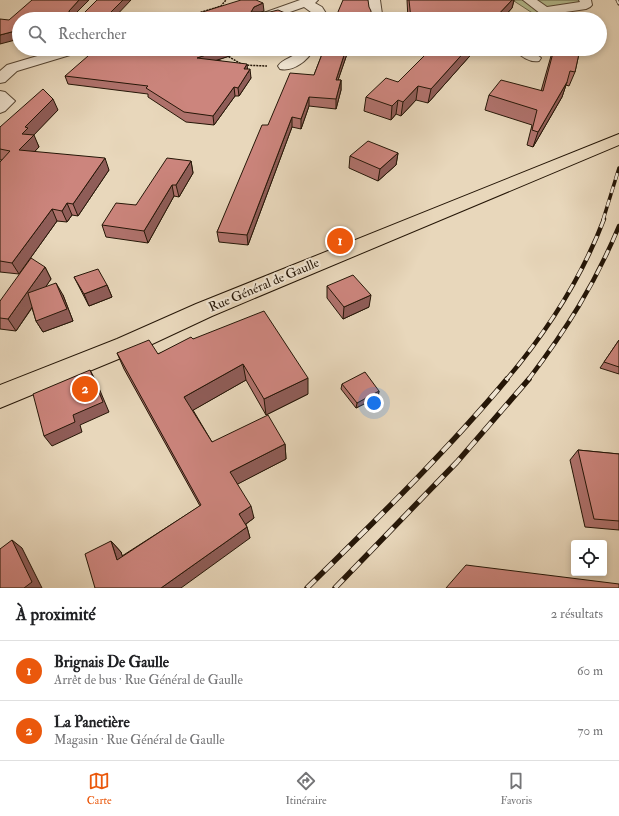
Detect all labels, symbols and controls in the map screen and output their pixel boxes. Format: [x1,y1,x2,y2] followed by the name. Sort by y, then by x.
[12,12,607,56] search box
[26,23,48,45] icon: search
[58,25,126,44] text: Rechercher
[327,226,353,256] pin: 1
[206,254,322,316] street label: Rue Général de Gaulle
[72,374,98,404] pin: 2
[364,393,384,413] your location
[571,540,607,576] map controls
[571,540,607,576] button: locate
[16,604,96,625] text: À proximité
[551,606,603,622] text: 2 résultats
[54,653,169,672] text: Brignais De Gaulle
[27,663,31,679] text: 1
[577,663,603,679] text: 60 m
[54,672,243,688] text: Arrêt de bus · Rue Général de Gaulle
[54,713,130,732] text: La Panetière
[26,723,32,739] text: 2
[578,723,603,739] text: 70 m
[54,732,225,748] text: Magasin · Rue Général de Gaulle
[87,770,112,807] tab: Carte
[285,770,327,807] tab: Itinéraire
[500,770,532,807] tab: Favoris

